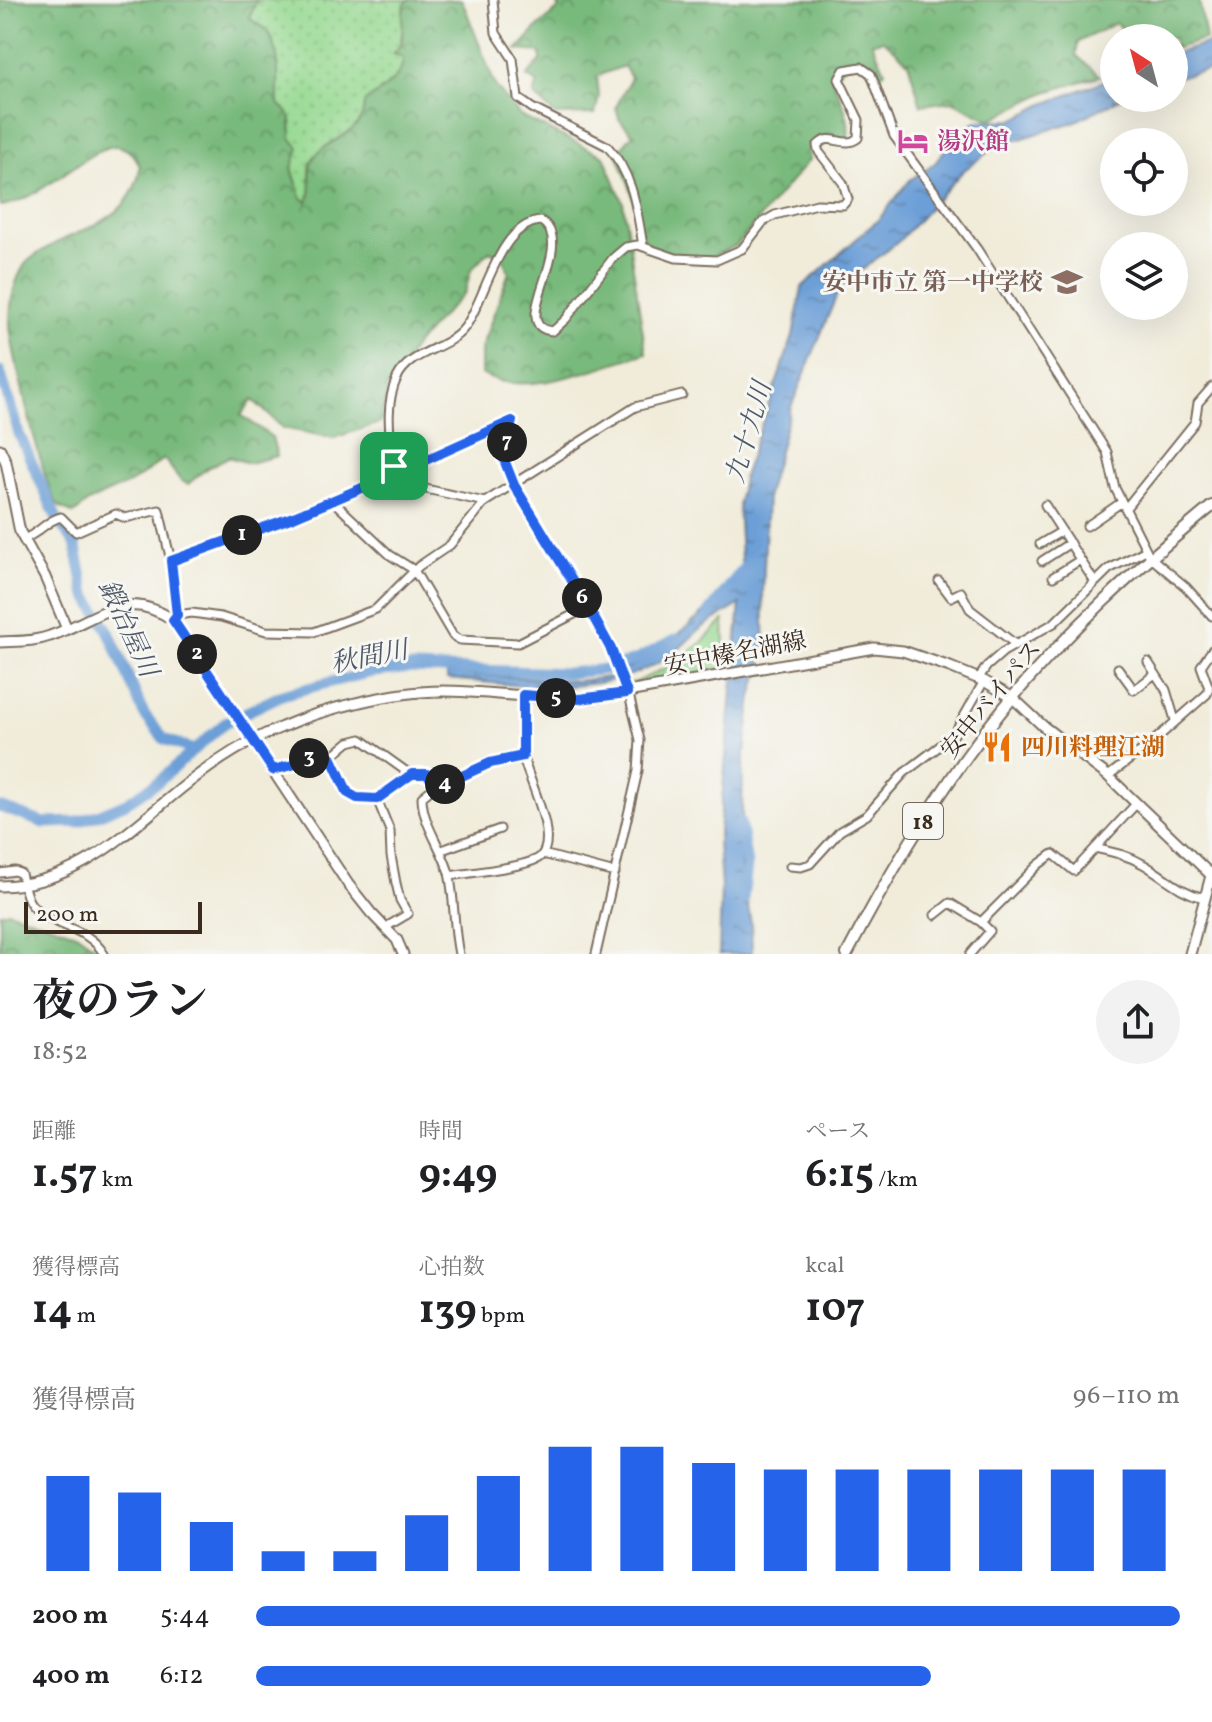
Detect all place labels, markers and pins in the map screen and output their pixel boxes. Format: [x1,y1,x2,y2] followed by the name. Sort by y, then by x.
[896,124,930,158] hotel icon: 湯沢館
[937,126,1009,160] place label: 湯沢館
[1050,265,1084,299] school or university icon: 安中市立 第一中学校
[822,267,1043,301] place label: 安中市立 第一中学校
[487,422,527,462] pin: 7
[360,432,428,500] pin
[222,515,262,555] pin: 1
[562,578,602,618] pin: 6
[177,634,217,674] pin: 2
[536,678,576,718] pin: 5
[980,730,1014,764] restaurant icon: 四川料理江湖
[1021,732,1165,766] place label: 四川料理江湖
[289,738,329,778] pin: 3
[425,764,465,804] pin: 4

